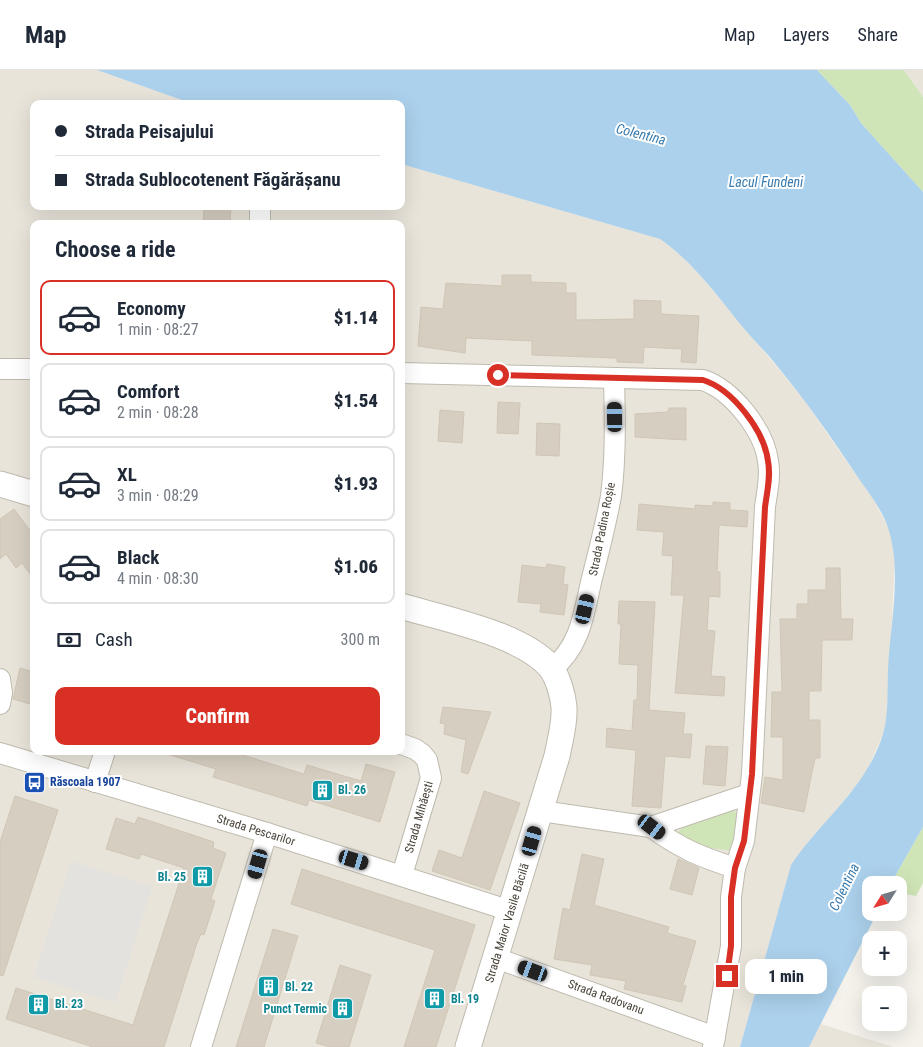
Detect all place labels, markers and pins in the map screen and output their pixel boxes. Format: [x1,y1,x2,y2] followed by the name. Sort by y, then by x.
[22,770,46,794] bus stop icon: Răscoala 1907
[50,775,121,789] place label: Răscoala 1907
[310,778,334,802] building icon: Bl. 26
[338,783,366,797] place label: Bl. 26
[190,865,214,889] building icon: Bl. 25
[158,870,186,884] place label: Bl. 25
[257,975,281,999] building icon: Bl. 22
[285,980,313,994] place label: Bl. 22
[423,987,447,1011] building icon: Bl. 19
[27,992,51,1016] building icon: Bl. 23
[451,992,479,1006] place label: Bl. 19
[55,997,83,1011] place label: Bl. 23
[331,997,355,1021] building icon: Punct Termic
[264,1002,327,1016] place label: Punct Termic

